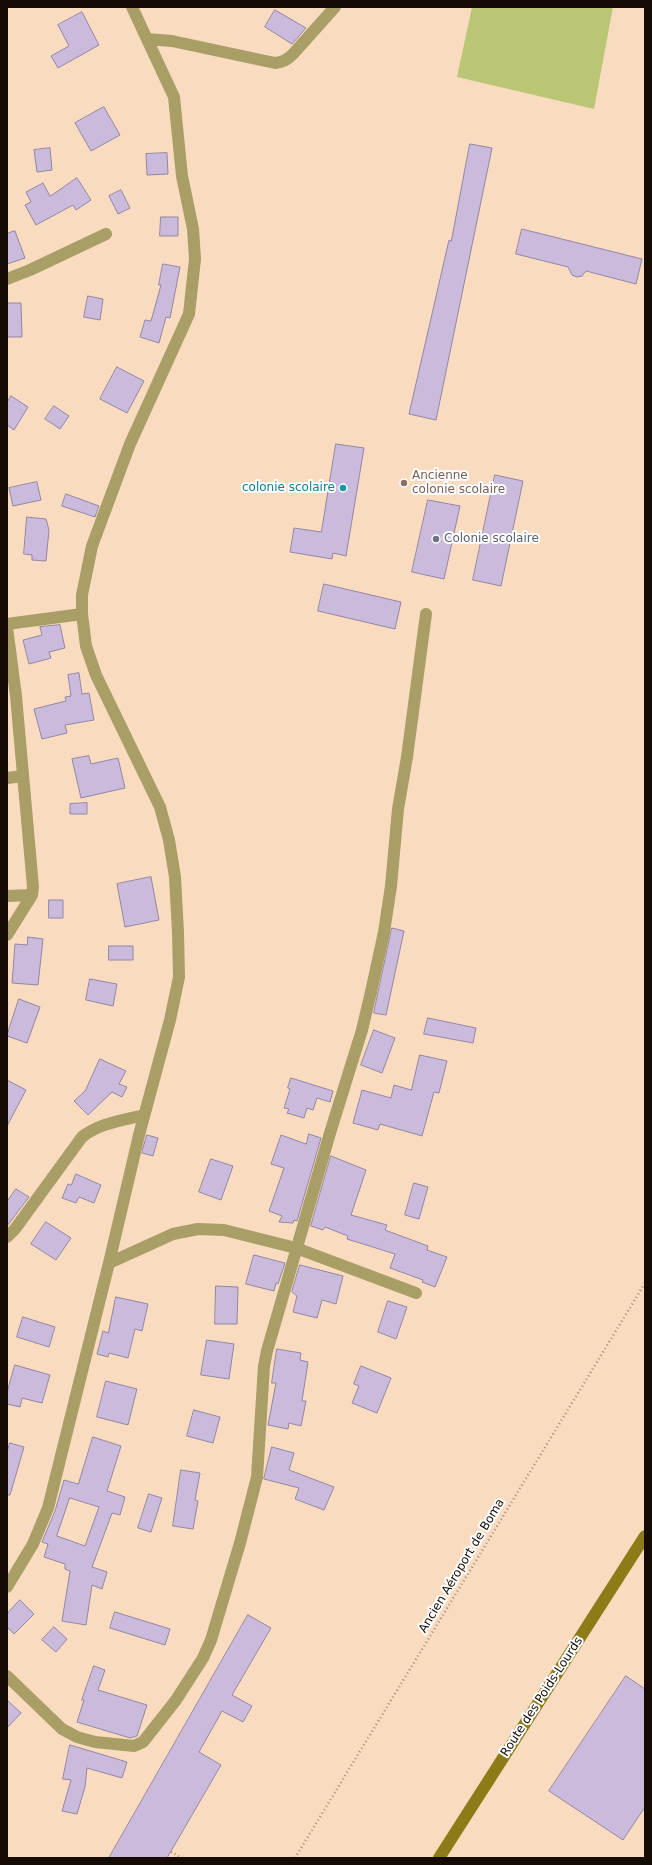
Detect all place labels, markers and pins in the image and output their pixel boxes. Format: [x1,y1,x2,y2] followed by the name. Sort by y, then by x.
[412,469,505,497] place label: Ancienne colonie scolaire
[399,478,409,488] marker: Ancienne colonie scolaire
[242,481,335,495] place label: colonie scolaire
[338,483,348,493] marker: colonie scolaire
[444,532,539,546] place label: Colonie scolaire
[431,534,441,544] marker: Colonie scolaire

